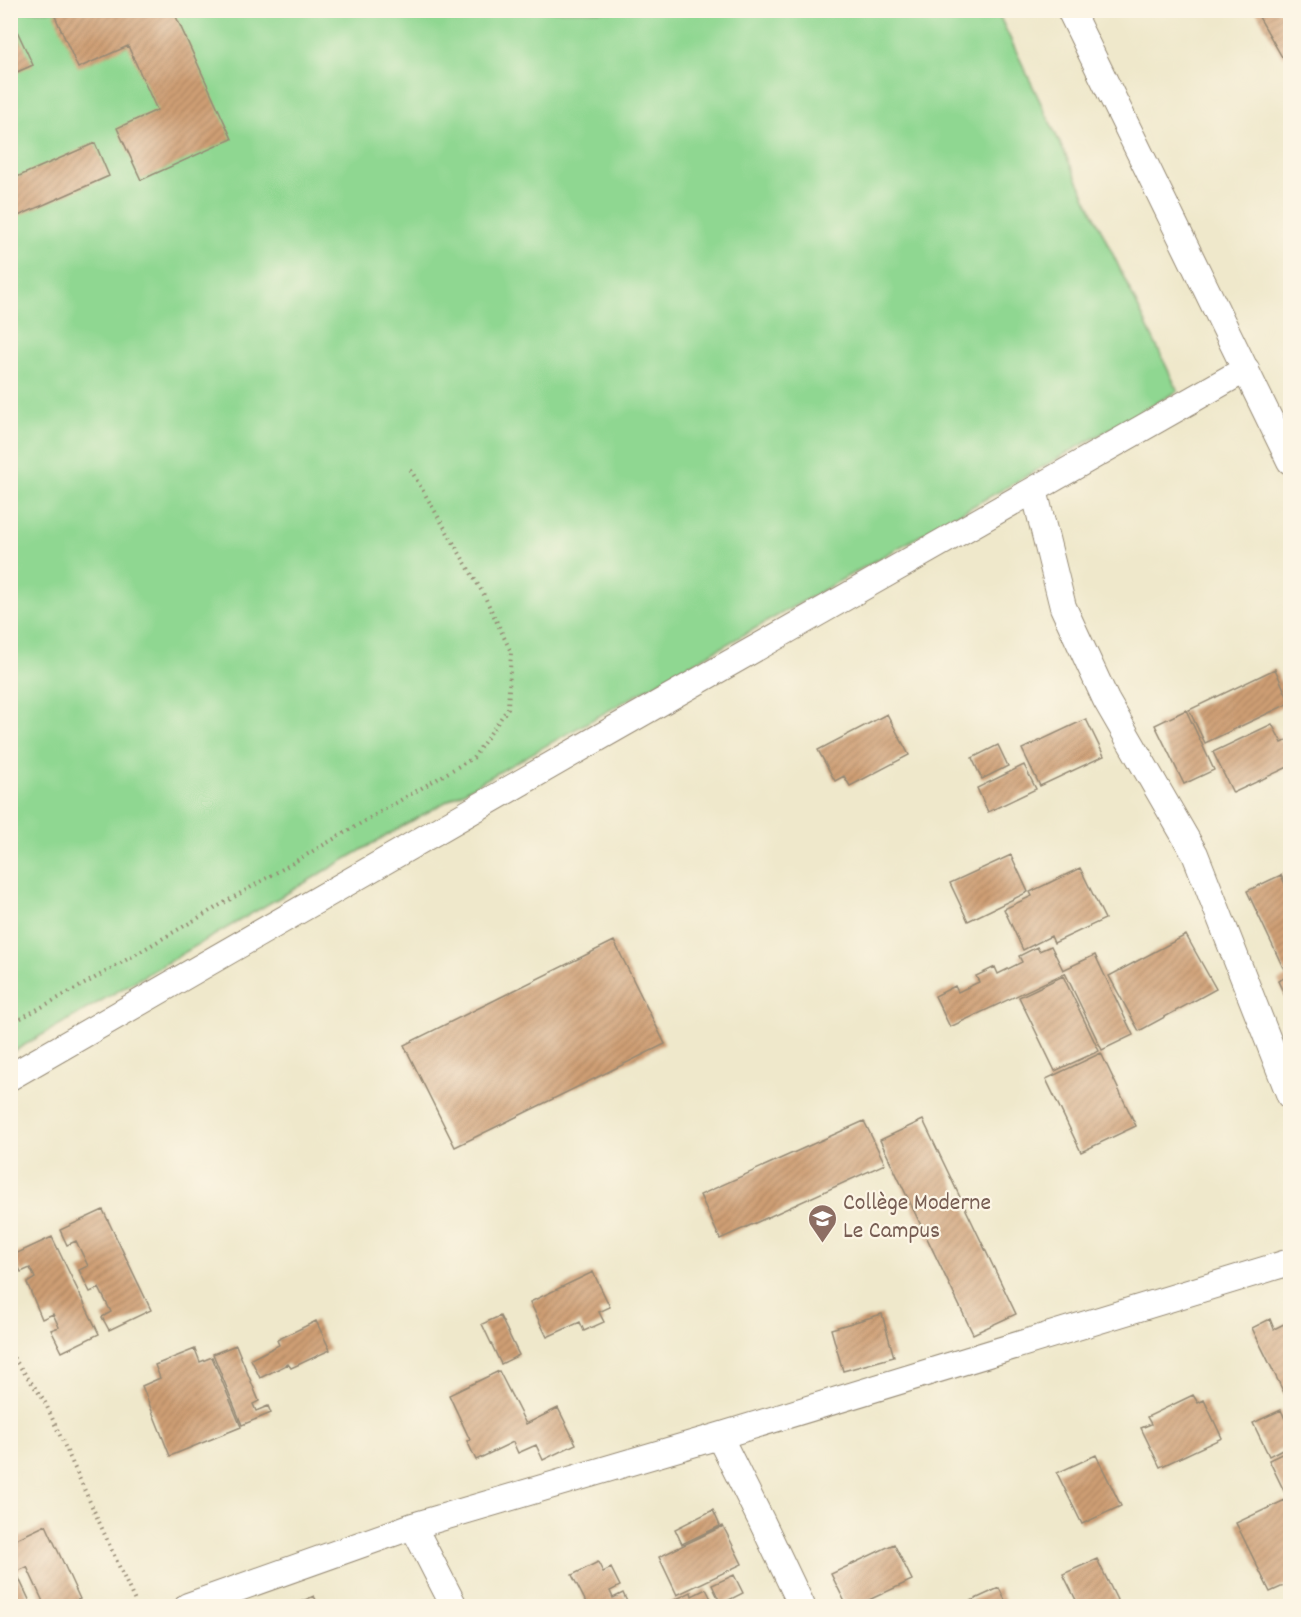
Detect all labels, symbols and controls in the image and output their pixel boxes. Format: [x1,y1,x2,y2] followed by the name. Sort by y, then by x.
[843,1187,991,1249] place label: Collège Moderne Le Campus
[806,1202,838,1244] school or university icon: Collège Moderne Le Campus

